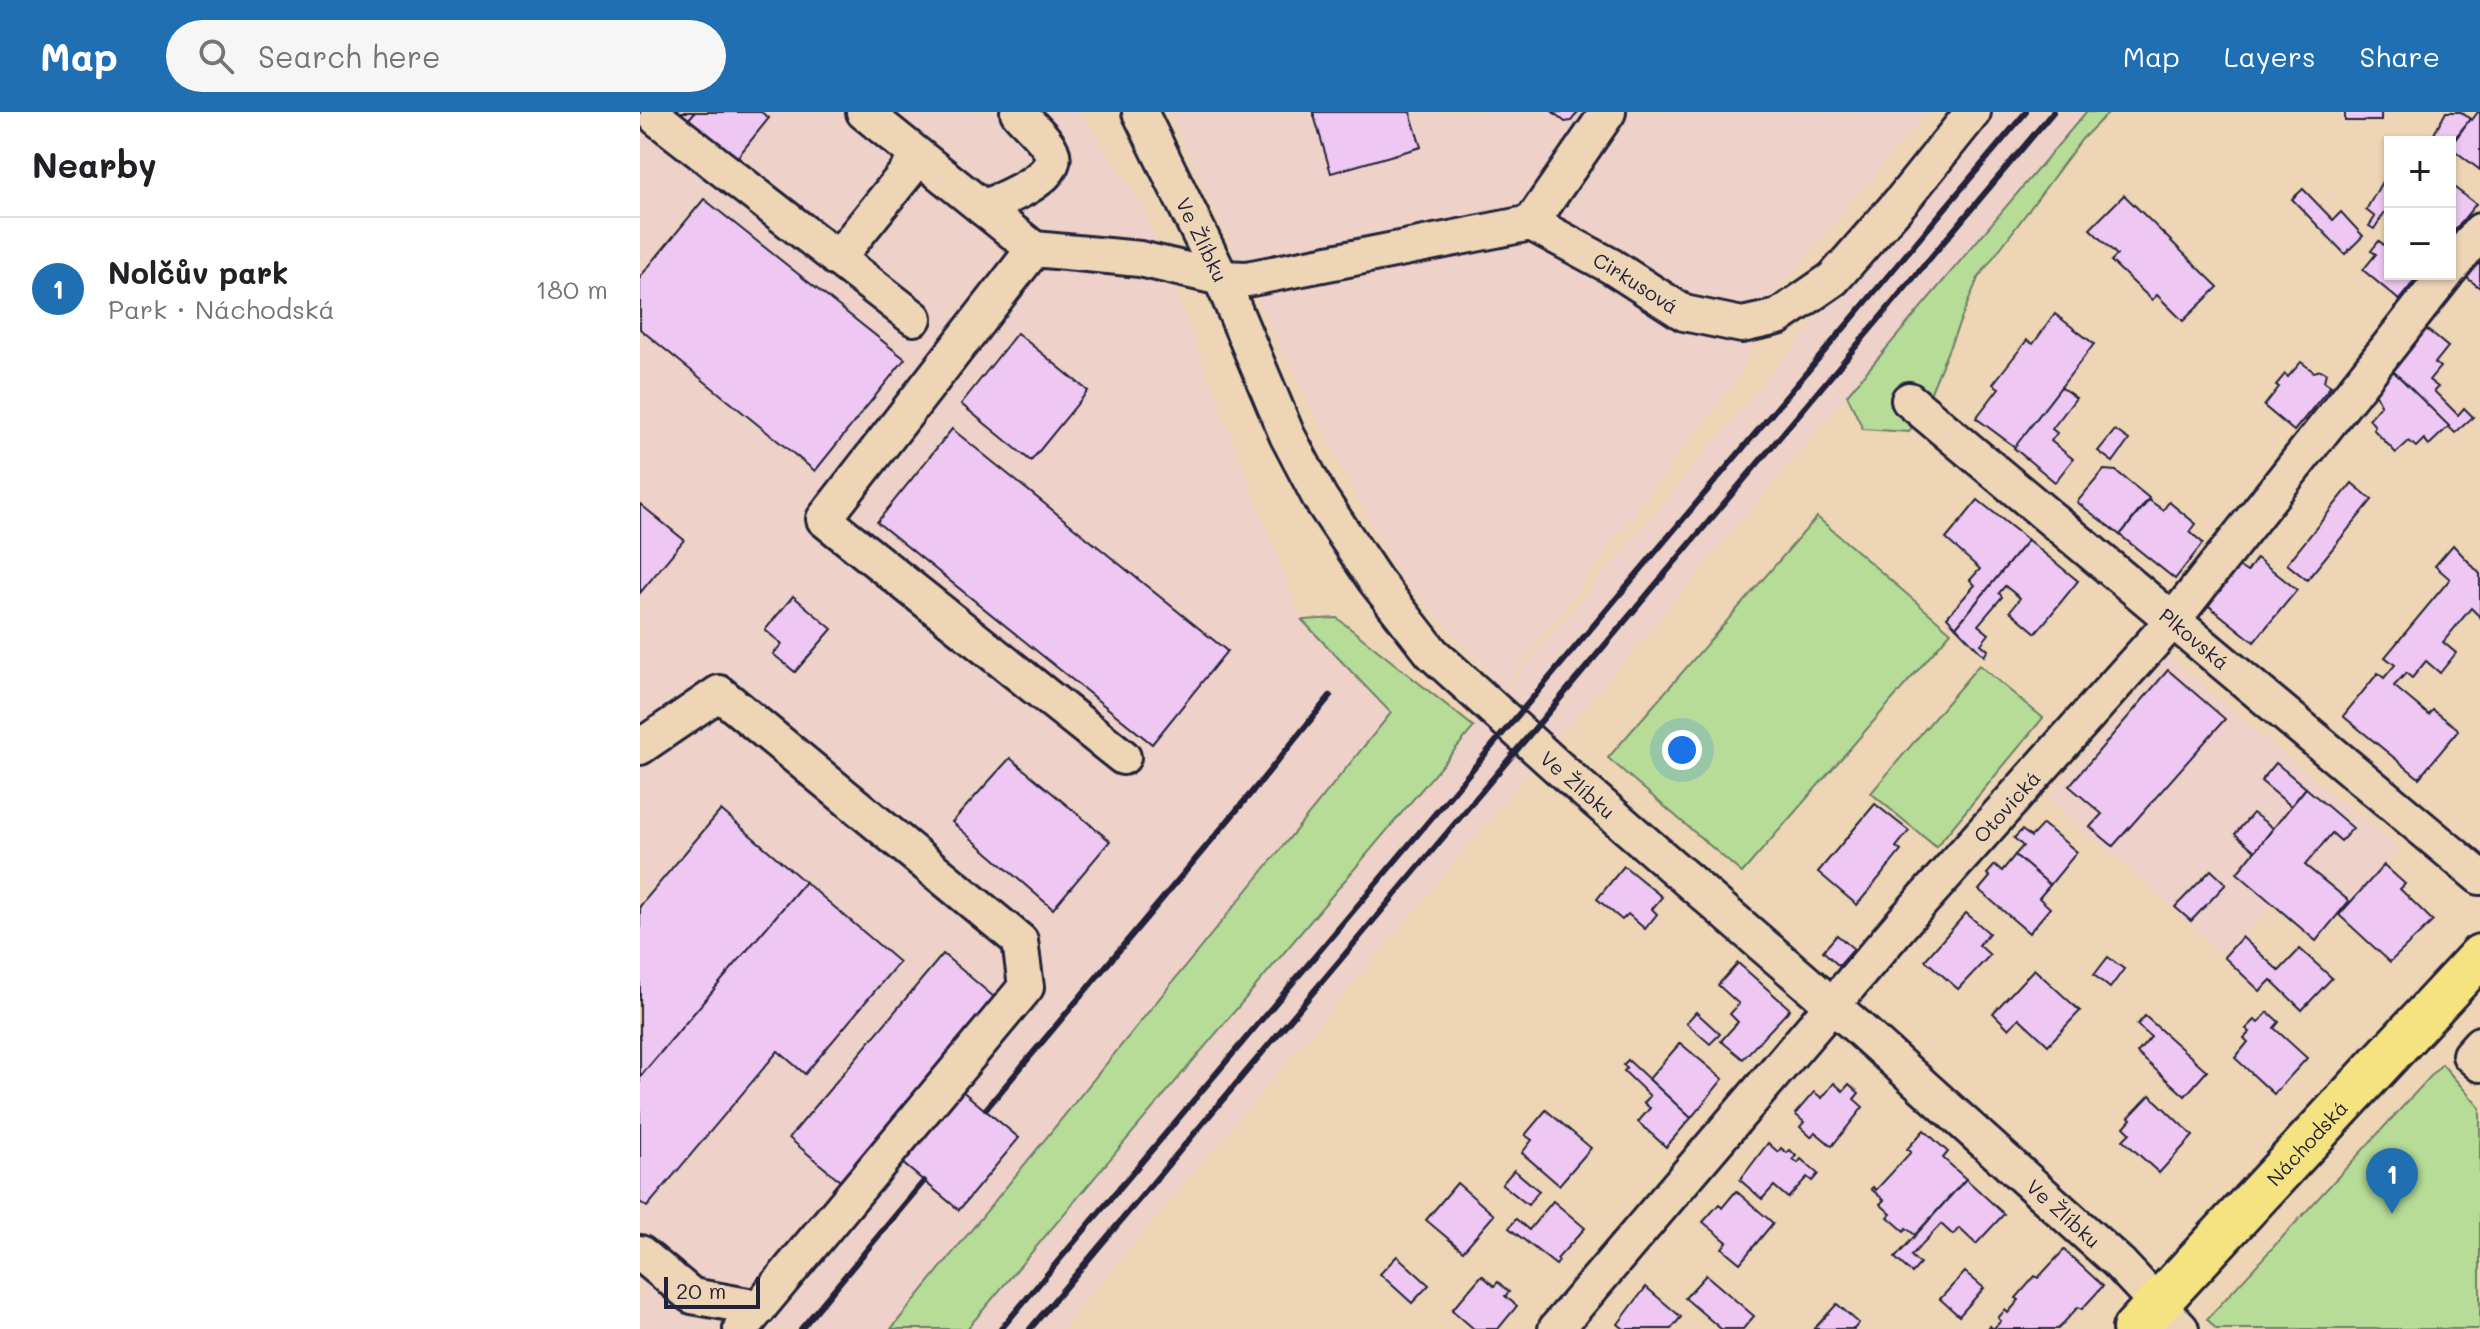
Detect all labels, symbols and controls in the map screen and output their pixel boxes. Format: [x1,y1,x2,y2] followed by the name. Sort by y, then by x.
[166,20,726,92] search box
[40,31,118,81] text: Map
[194,34,238,78] icon: search
[258,36,441,76] text: Search here
[2123,38,2180,74] text: Map
[2224,38,2316,74] text: Layers
[2360,38,2440,74] text: Share
[2384,136,2456,280] map controls
[2384,136,2456,208] button: +
[32,142,157,187] text: Nearby
[1171,193,1234,286] street label: Ve Žlíbku
[2384,208,2456,280] button: −
[1589,246,1683,319] street label: Cirkusová
[108,252,288,292] text: Nolčův park
[52,272,64,306] text: 1
[536,272,608,306] text: 180 m
[108,292,335,326] text: Park · Náchodská
[2154,602,2235,675] street label: Plkovská
[1662,730,1702,770] your location
[1535,745,1621,824] street label: Ve Žlíbku
[1967,765,2045,848] street label: Otovická
[2261,1094,2353,1191] street label: Náchodská
[2366,1148,2418,1214] pin: 1
[2021,1173,2106,1253] street label: Ve Žlíbku
[664,1273,760,1309] scale bar
[676,1276,726,1305] text: 20 m

